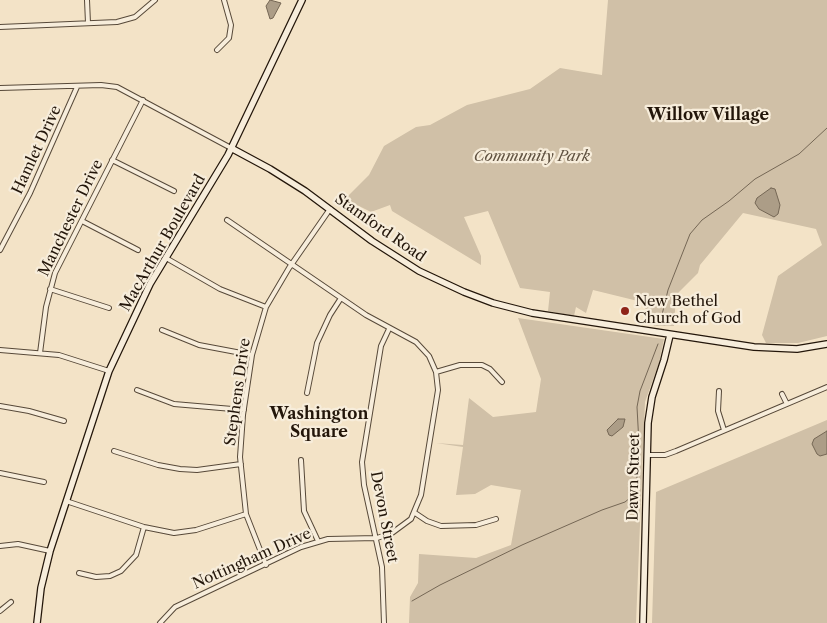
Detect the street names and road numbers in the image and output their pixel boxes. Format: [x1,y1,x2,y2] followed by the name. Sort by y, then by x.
[9,103,65,197] street label: Hamlet Drive
[35,157,107,279] street label: Manchester Drive
[116,171,210,315] street label: MacArthur Boulevard
[331,190,429,266] street label: Stamford Road
[222,337,254,447] street label: Stephens Drive
[624,433,644,521] street label: Dawn Street
[366,470,402,564] street label: Devon Street
[190,525,314,593] street label: Nottingham Drive

